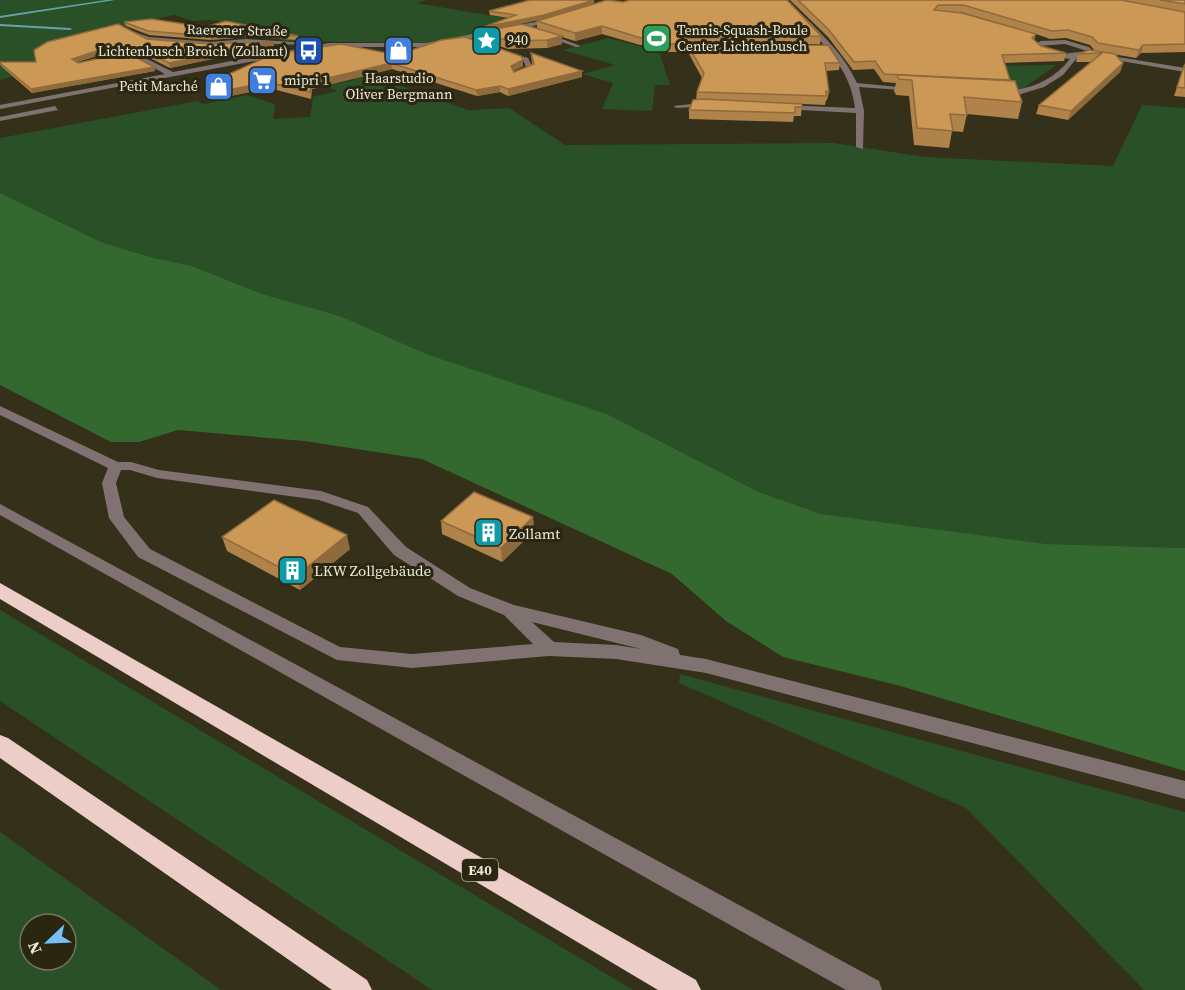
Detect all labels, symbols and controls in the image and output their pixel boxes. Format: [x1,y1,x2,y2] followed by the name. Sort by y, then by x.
[186,19,288,41] street label: Raerener Straße
[677,20,808,56] place label: Tennis-Squash-Boule Center Lichtenbusch
[640,22,672,54] sports icon: Tennis-Squash-Boule Center Lichtenbusch
[470,24,502,56] place icon: 940
[507,30,528,50] place label: 940
[293,35,325,67] bus stop icon: Lichtenbusch Broich (Zollamt)
[383,35,415,67] shop icon: Haarstudio Oliver Bergmann
[98,41,288,61] place label: Lichtenbusch Broich (Zollamt)
[247,64,279,96] supermarket icon: mipri 1
[346,68,453,104] place label: Haarstudio Oliver Bergmann
[203,70,235,102] shop icon: Petit Marché
[284,70,329,90] place label: mipri 1
[119,76,198,96] place label: Petit Marché
[472,517,504,549] building icon: Zollamt
[509,523,560,544] place label: Zollamt
[277,554,309,586] building icon: LKW Zollgebäude
[314,560,432,581] place label: LKW Zollgebäude
[462,859,498,881] road number: E40
[18,912,78,972] north arrow
[22,938,47,958] text: N

